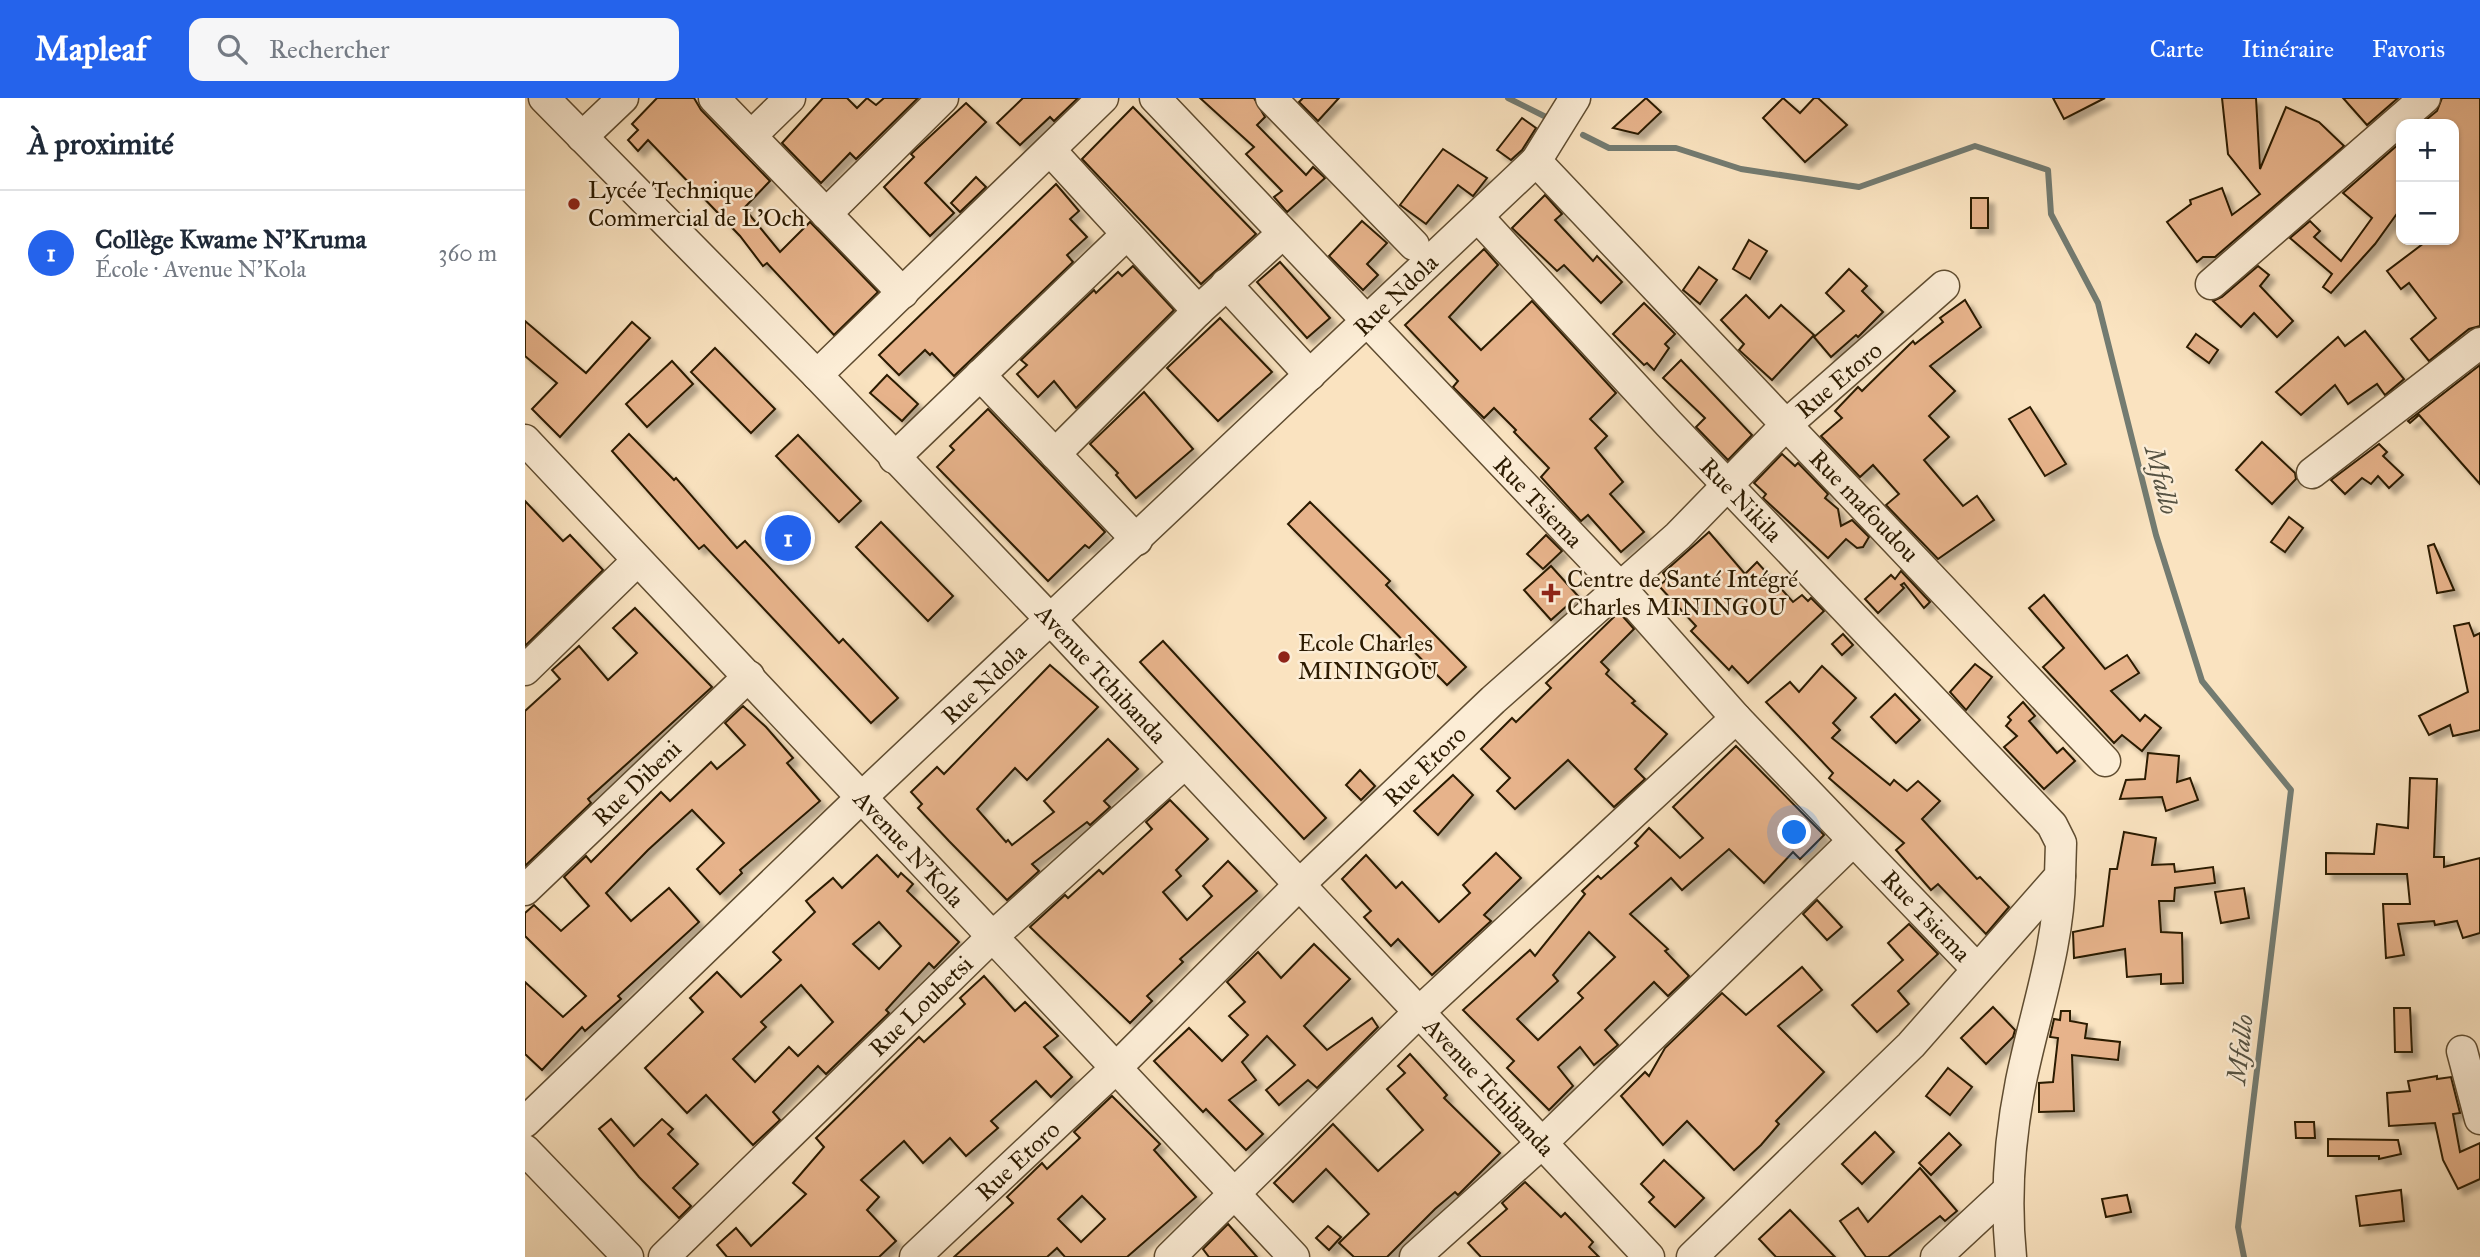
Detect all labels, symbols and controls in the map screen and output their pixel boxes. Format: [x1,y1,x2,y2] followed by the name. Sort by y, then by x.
[189,18,679,81] search box
[35,29,147,69] text: Mapleaf
[213,30,251,68] icon: search
[269,33,390,65] text: Rechercher
[2150,34,2204,64] text: Carte
[2242,34,2334,64] text: Itinéraire
[2372,34,2445,64] text: Favoris
[2396,119,2459,245] map controls
[2396,119,2459,182] button: +
[28,126,174,162] text: À proximité
[588,175,805,233] place label: Lycée Technique Commercial de L'Och
[2396,182,2459,245] button: −
[566,196,582,212] marker: Lycée Technique Commercial de L'Och
[95,223,367,255] text: Collège Kwame N'Kruma
[46,239,56,267] text: 1
[438,239,497,267] text: 360 m
[1348,247,1445,342] street label: Rue Ndola
[95,255,306,283] text: École · Avenue N'Kola
[1790,335,1888,425] street label: Rue Etoro
[2137,440,2186,518] water label: Mfallo
[1803,443,1925,569] street label: Rue mafoudou
[1487,450,1590,555] street label: Rue Tsiema
[1693,452,1789,549] street label: Rue Nikila
[765,512,811,564] pin: 1
[1567,564,1798,622] place label: Centre de Santé Intégré Charles MININGOU
[1541,583,1561,603] marker: Centre de Santé Intégré Charles MININGOU
[1028,598,1173,750] street label: Avenue Tchibanda
[1298,628,1438,686] place label: Ecole Charles MININGOU
[935,636,1033,731] street label: Rue Ndola
[1276,649,1292,665] marker: Ecole Charles MININGOU
[1377,719,1473,813] street label: Rue Etoro
[587,733,688,832] street label: Rue Dibeni
[847,784,971,914] street label: Avenue N'Kola
[1777,815,1811,849] your location
[1875,864,1978,969] street label: Rue Tsiema
[863,949,980,1063] street label: Rue Loubetsi
[1416,1011,1561,1163] street label: Avenue Tchibanda
[2220,1013,2260,1088] water label: Mfallo
[970,1115,1066,1207] street label: Rue Etoro

